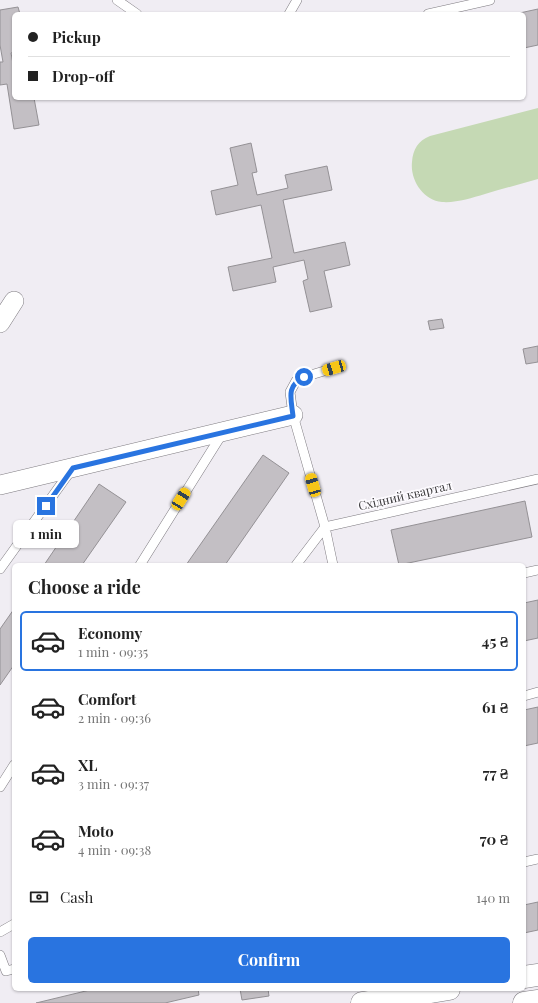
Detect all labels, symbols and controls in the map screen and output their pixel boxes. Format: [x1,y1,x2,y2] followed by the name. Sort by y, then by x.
[52,27,101,47] text: Pickup
[52,66,114,86] text: Drop-off
[321,359,347,377] car
[295,368,313,386] route start
[304,472,322,498] car
[357,476,453,514] street label: Східний квартал
[170,486,192,512] car
[37,497,55,515] route end
[13,520,79,548] callout: 1 min
[30,525,62,542] text: 1 min
[28,575,141,599] text: Choose a ride
[30,623,66,659] icon: car
[78,623,142,643] text: Economy
[482,631,508,651] text: 45 ₴
[78,643,148,660] text: 1 min · 09:35
[30,689,66,725] icon: car
[78,689,136,709] text: Comfort
[482,697,508,717] text: 61 ₴
[78,709,151,726] text: 2 min · 09:36
[30,755,66,791] icon: car
[78,755,98,775] text: XL
[483,763,508,783] text: 77 ₴
[78,775,149,792] text: 3 min · 09:37
[30,821,66,857] icon: car
[78,821,114,841] text: Moto
[480,829,508,849] text: 70 ₴
[78,841,151,858] text: 4 min · 09:38
[28,886,50,908] icon: cash
[60,887,93,907] text: Cash
[476,889,510,906] text: 140 m
[28,937,510,983] button: Confirm

